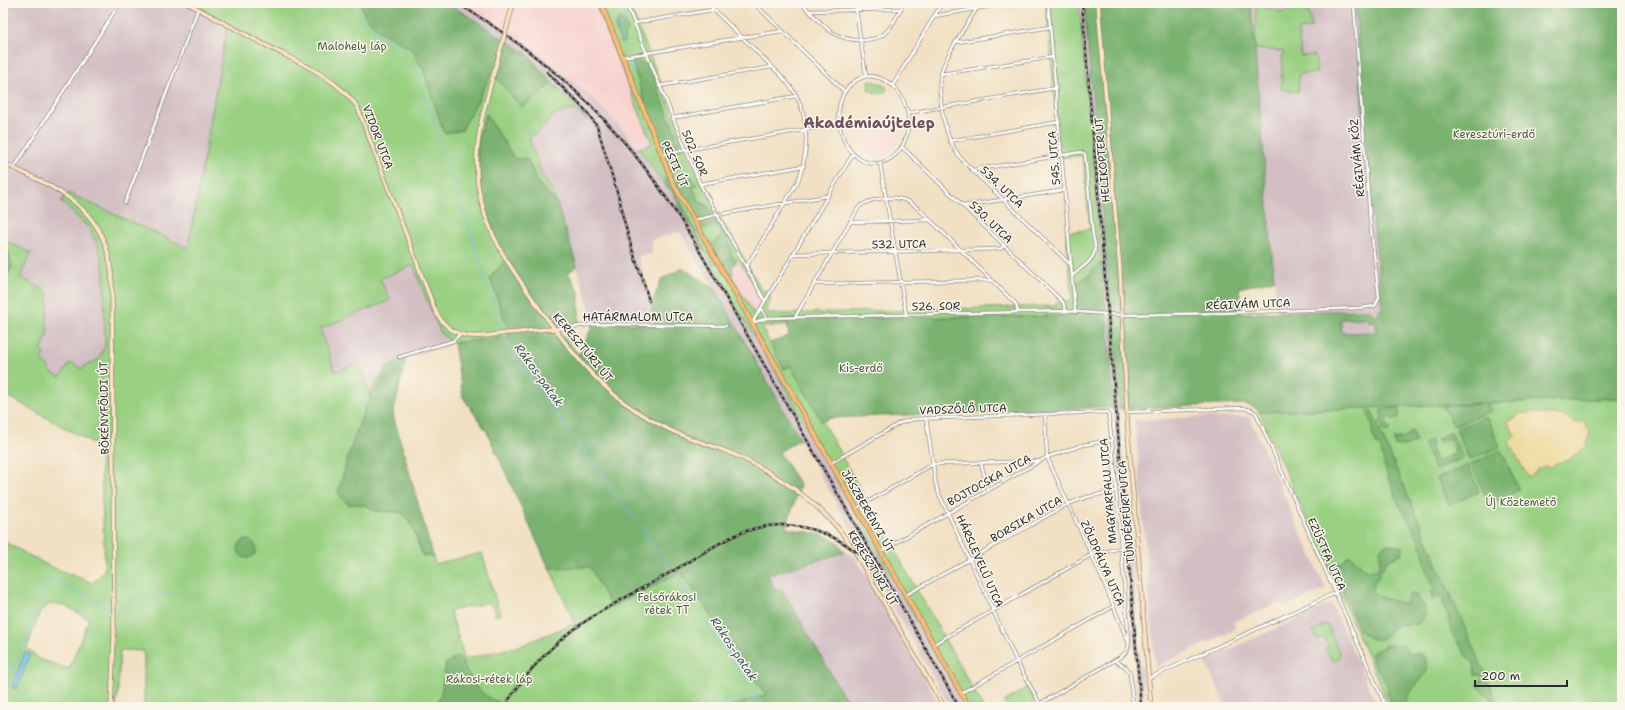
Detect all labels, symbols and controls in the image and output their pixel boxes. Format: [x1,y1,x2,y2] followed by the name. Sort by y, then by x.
[317,39,387,54] park label: Malohely láp
[358,103,397,171] street label: VIDOR UTCA
[803,113,935,133] district label: Akadémiaújtelep
[1090,116,1114,203] street label: HELIKOPTER ÚT
[1346,118,1368,198] street label: RÉGIVÁM KÖZ
[1453,127,1535,142] park label: Keresztúri-erdő
[678,128,711,179] street label: 502. SOR
[1045,130,1064,186] street label: 545. UTCA
[658,138,693,190] street label: PESTI ÚT
[977,163,1027,212] street label: 534. UTCA
[966,198,1016,247] street label: 530. UTCA
[872,237,927,252] street label: 532. UTCA
[1205,295,1291,313] street label: RÉGIVÁM UTCA
[912,299,961,314] street label: 526. SOR
[549,309,617,385] street label: KERESZTÚRI ÚT
[583,309,693,325] street label: HATÁRMALOM UTCA
[511,340,567,410] water label: Rákos-patak
[95,361,113,455] street label: BÖKÉNYFÖLDI ÚT
[839,361,883,376] park label: Kis-erdő
[919,399,1007,419] street label: VADSZŐLŐ UTCA
[1096,437,1121,544] street label: MAGYARFALU UTCA
[945,451,1034,510] street label: BOJTOCSKA UTCA
[1114,460,1138,564] street label: TÜNDÉRFÜRT UTCA
[838,466,898,556] street label: JÁSZBERÉNYI ÚT
[988,493,1065,546] street label: BORSIKA UTCA
[1486,494,1557,510] park label: Új Köztemető
[952,512,1008,610] street label: HÁRSLEVELŰ UTCA
[1304,515,1349,593] street label: EZÜSTFA UTCA
[1077,518,1129,608] street label: ZÖLDPÁLYA UTCA
[844,527,902,609] street label: KERESZTÚRI ÚT
[638,590,696,618] park label: Felsőrákosi rétek TT
[707,614,761,684] water label: Rákos-patak
[1475,662,1567,688] scale bar
[1481,668,1520,684] text: 200 m
[446,672,532,687] park label: Rákosi-rétek láp

